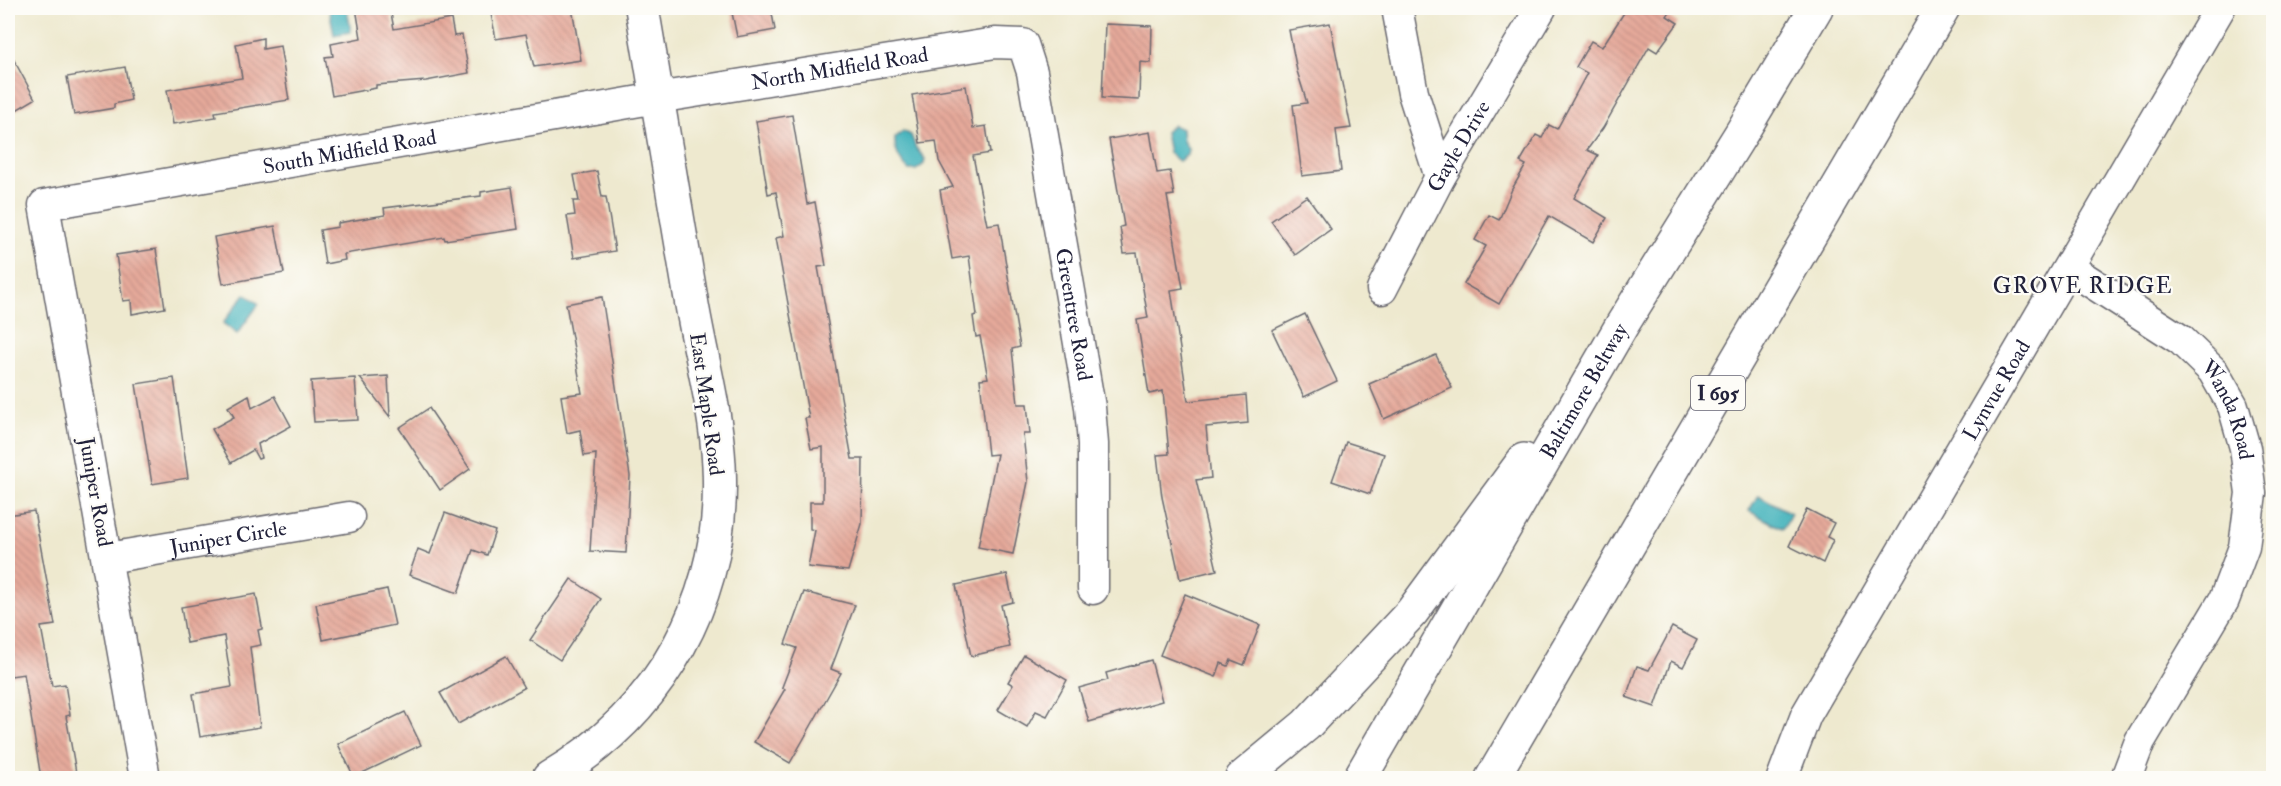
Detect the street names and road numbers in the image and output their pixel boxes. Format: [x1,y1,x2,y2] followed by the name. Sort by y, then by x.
[749,41,931,96] street label: North Midfield Road
[1422,96,1497,197] street label: Gayle Drive
[261,124,439,181] street label: South Midfield Road
[1049,246,1098,384] street label: Greentree Road
[1534,318,1634,464] street label: Baltimore Beltway
[683,331,730,478] street label: East Maple Road
[1957,335,2037,445] street label: Lynvue Road
[2195,353,2259,462] street label: Wanda Road
[1691,376,1745,410] road number: I 695
[72,434,119,550] street label: Juniper Road
[167,515,289,561] street label: Juniper Circle

